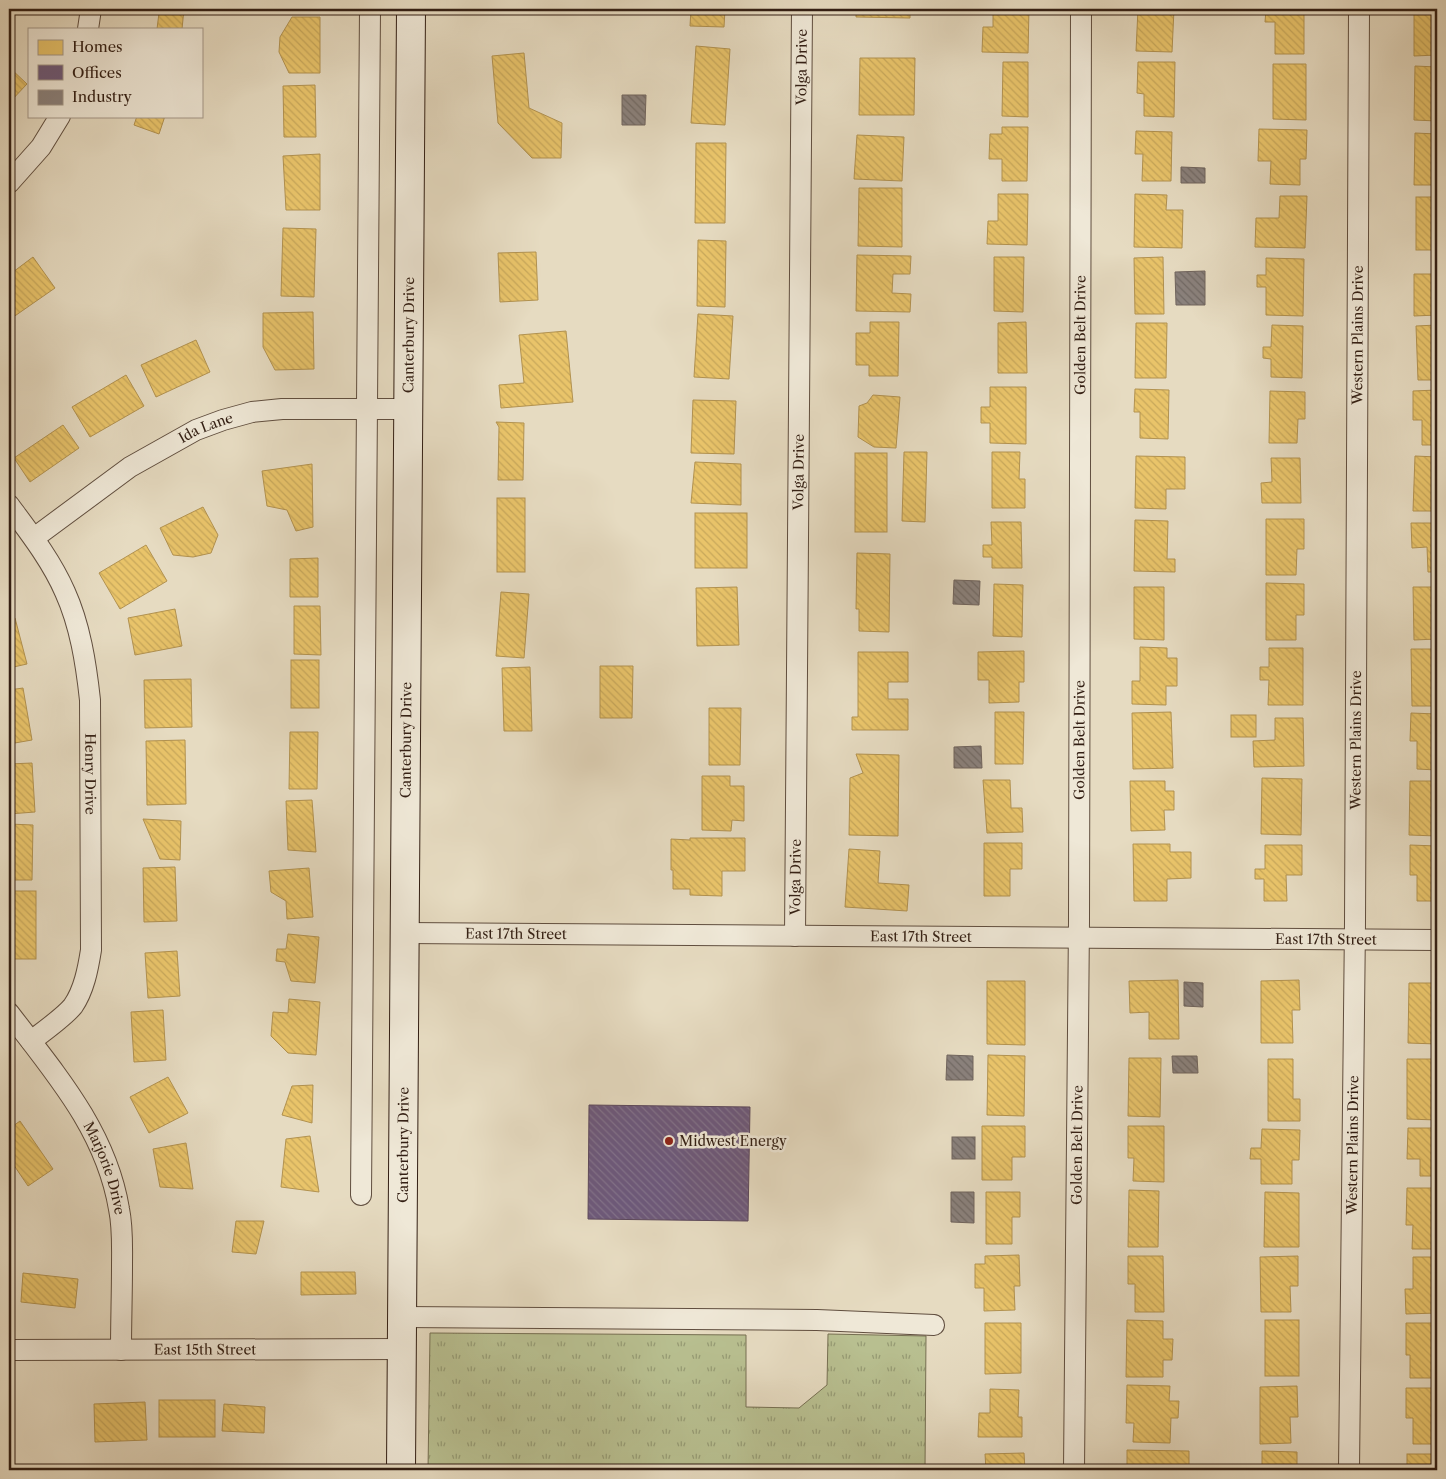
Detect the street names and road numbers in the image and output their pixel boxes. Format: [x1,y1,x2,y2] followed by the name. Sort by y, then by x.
[792,29,811,106] street label: Volga Drive
[1348,265,1367,406] street label: Western Plains Drive
[1071,275,1089,395] street label: Golden Belt Drive
[399,277,418,393] street label: Canterbury Drive
[175,409,235,447] street label: Ida Lane
[789,434,808,511] street label: Volga Drive
[1346,670,1365,811] street label: Western Plains Drive
[1070,680,1089,800] street label: Golden Belt Drive
[397,682,415,798] street label: Canterbury Drive
[81,733,99,815] street label: Henry Drive
[786,839,805,916] street label: Volga Drive
[465,924,567,943] street label: East 17th Street
[870,927,972,946] street label: East 17th Street
[1275,930,1377,949] street label: East 17th Street
[1343,1075,1362,1216] street label: Western Plains Drive
[1067,1085,1087,1205] street label: Golden Belt Drive
[394,1087,413,1203] street label: Canterbury Drive
[80,1118,129,1216] street label: Marjorie Drive
[154,1340,256,1359] street label: East 15th Street

